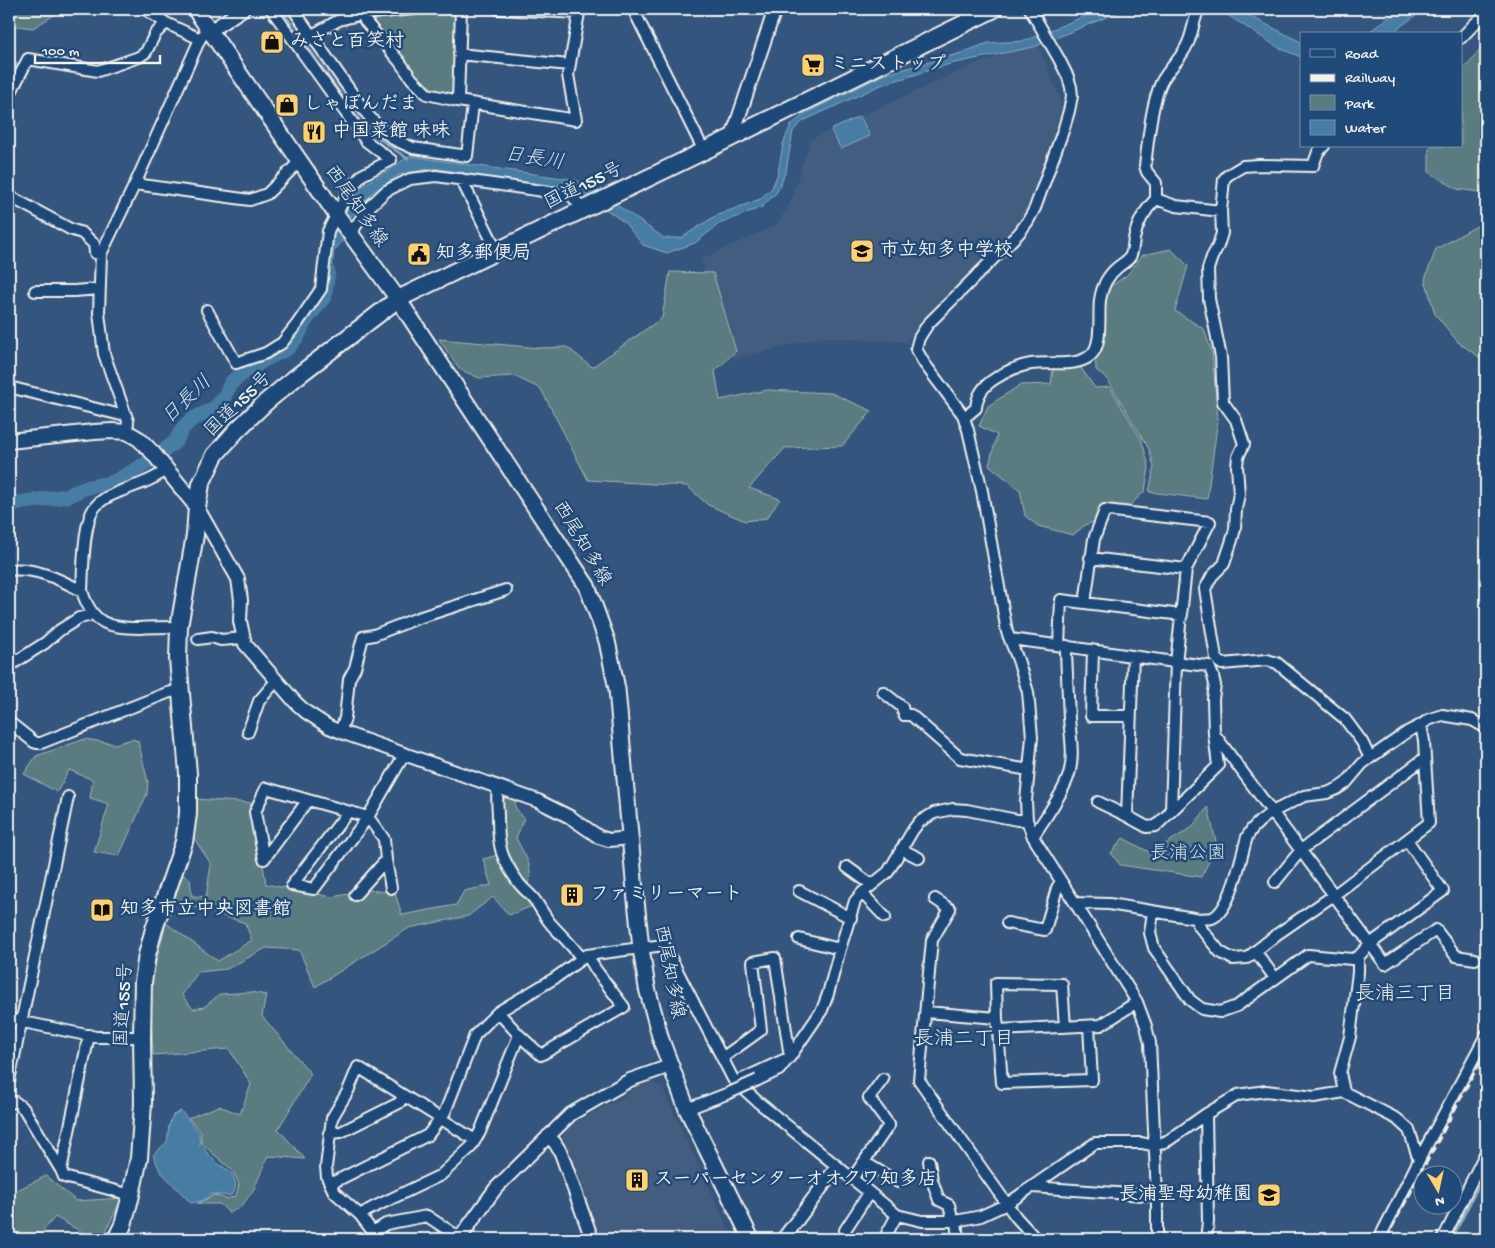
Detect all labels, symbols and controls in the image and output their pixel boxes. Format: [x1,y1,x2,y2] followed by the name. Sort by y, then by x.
[259,29,285,55] shop icon: みさと百笑村
[290,30,404,54] place label: みさと百笑村
[35,32,160,64] scale bar
[1300,32,1462,148] legend
[41,43,80,61] text: 100 m
[1345,46,1379,64] text: Road
[800,52,826,78] supermarket icon: ミニストップ
[830,53,946,77] place label: ミニストップ
[1345,70,1396,88] text: Railway
[274,92,300,118] shop icon: しゃぼんだま
[304,93,418,117] place label: しゃぼんだま
[1344,96,1375,114] text: Park
[301,119,327,145] restaurant icon: 中国菜館 味味
[332,120,451,144] place label: 中国菜館 味味
[1345,120,1387,138] text: Water
[503,143,566,176] water label: 日長川
[540,157,627,216] street label: 国道155号
[318,161,392,253] street label: 西尾知多線
[849,238,875,264] school or university icon: 市立知多中学校
[880,239,1013,263] place label: 市立知多中学校
[406,241,432,267] public building icon: 知多郵便局
[436,242,531,266] place label: 知多郵便局
[200,367,277,443] street label: 国道155号
[158,371,218,430] water label: 日長川
[547,497,616,591] street label: 西尾知多線
[1150,842,1226,866] park label: 長浦公園
[559,882,585,908] building icon: ファミリーマート
[590,884,743,907] place label: ファミリーマート
[89,897,115,923] library icon: 知多市立中央図書館
[120,898,291,922] place label: 知多市立中央図書館
[648,923,689,1021] street label: 西尾知多線
[110,962,139,1048] street label: 国道155号
[1355,983,1455,1007] district label: 長浦三丁目
[914,1028,1014,1052] district label: 長浦二丁目
[1412,1166,1462,1216] north arrow
[624,1167,650,1193] building icon: スーパーセンターオオクワ知多店
[654,1168,937,1192] place label: スーパーセンターオオクワ知多店
[1256,1182,1282,1208] school or university icon: 長浦聖母幼稚園
[1119,1183,1252,1207] place label: 長浦聖母幼稚園
[1434,1191,1445,1209] text: N

